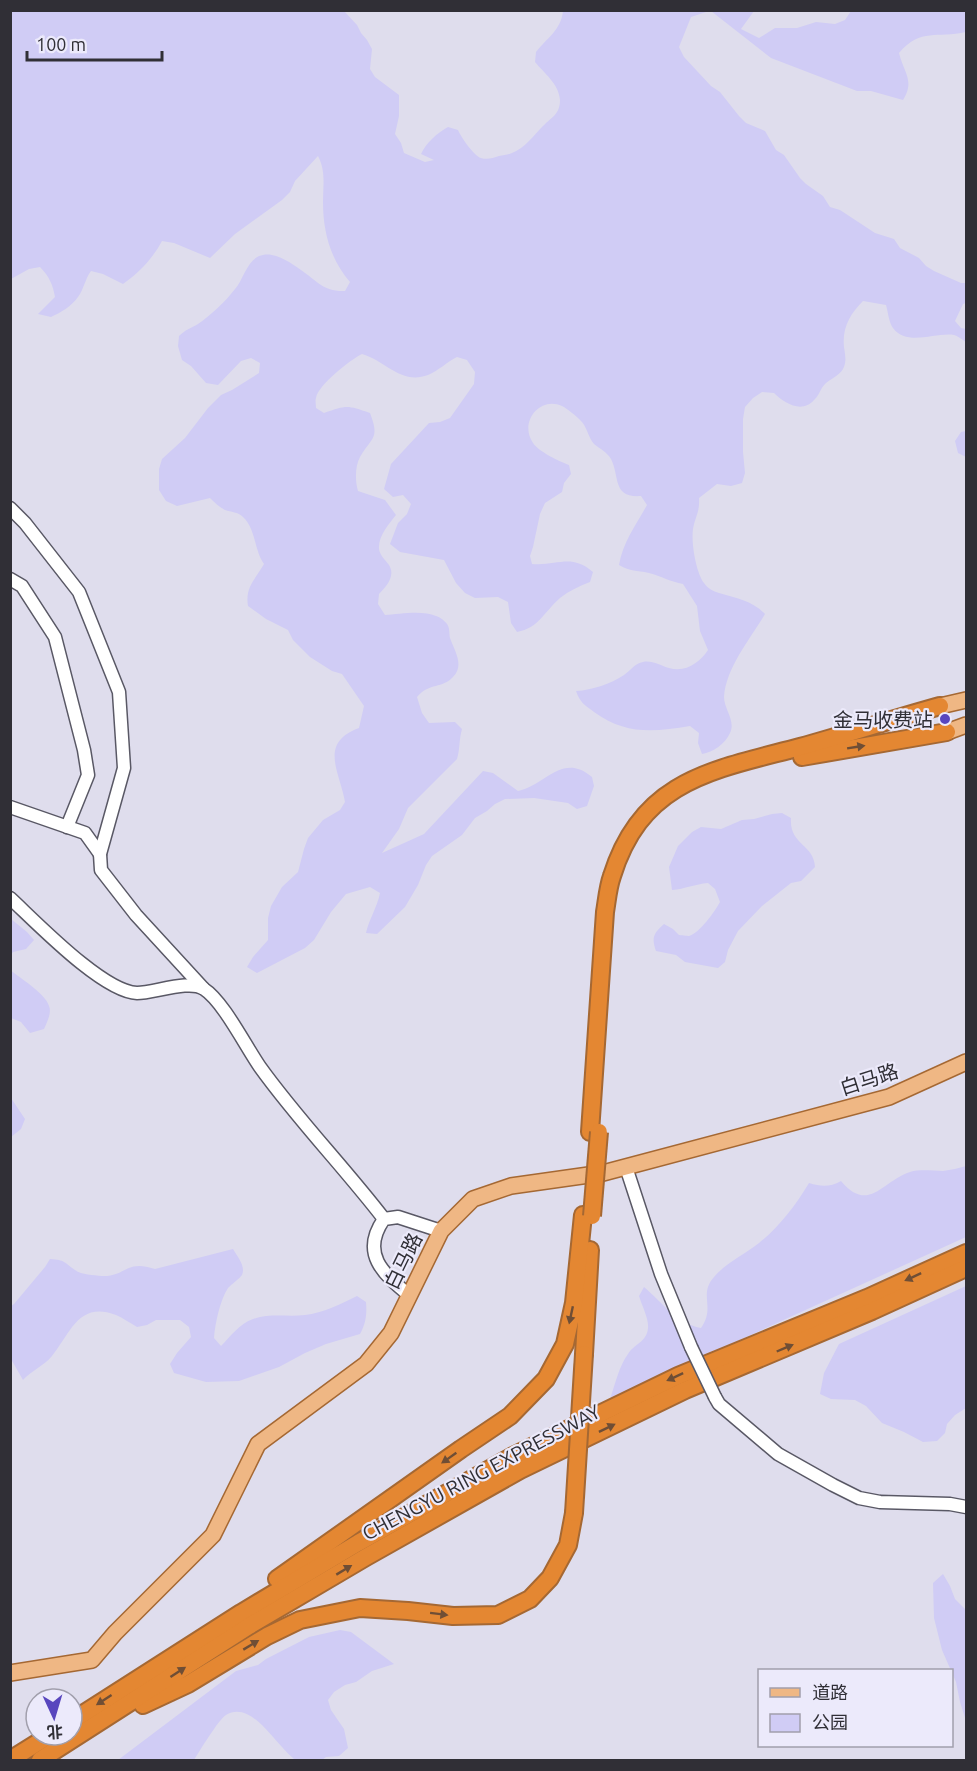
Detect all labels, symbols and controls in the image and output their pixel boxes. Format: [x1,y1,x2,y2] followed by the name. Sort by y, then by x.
[27,24,162,62] scale bar
[36,34,86,54] text: 100 m
[833,708,933,731] place label: 金马收费站
[938,712,952,726] marker: 金马收费站
[846,742,865,751] one-way arrow
[837,1059,901,1099] street label: 白马路
[380,1229,426,1293] street label: 白马路
[905,1273,922,1282] one-way arrow
[566,1306,575,1325] one-way arrow
[777,1343,795,1353] one-way arrow
[667,1373,684,1382] one-way arrow
[358,1399,604,1545] street label: CHENGYU RING EXPRESSWAY
[599,1423,616,1432] one-way arrow
[442,1451,457,1463] one-way arrow
[336,1565,353,1575] one-way arrow
[429,1610,448,1619] one-way arrow
[243,1640,259,1651] one-way arrow
[169,1667,186,1678] one-way arrow
[758,1669,953,1747] legend
[812,1682,848,1702] text: 道路
[24,1687,84,1747] north arrow
[96,1695,112,1706] one-way arrow
[812,1712,848,1732] text: 公园
[46,1722,64,1742] text: 北

